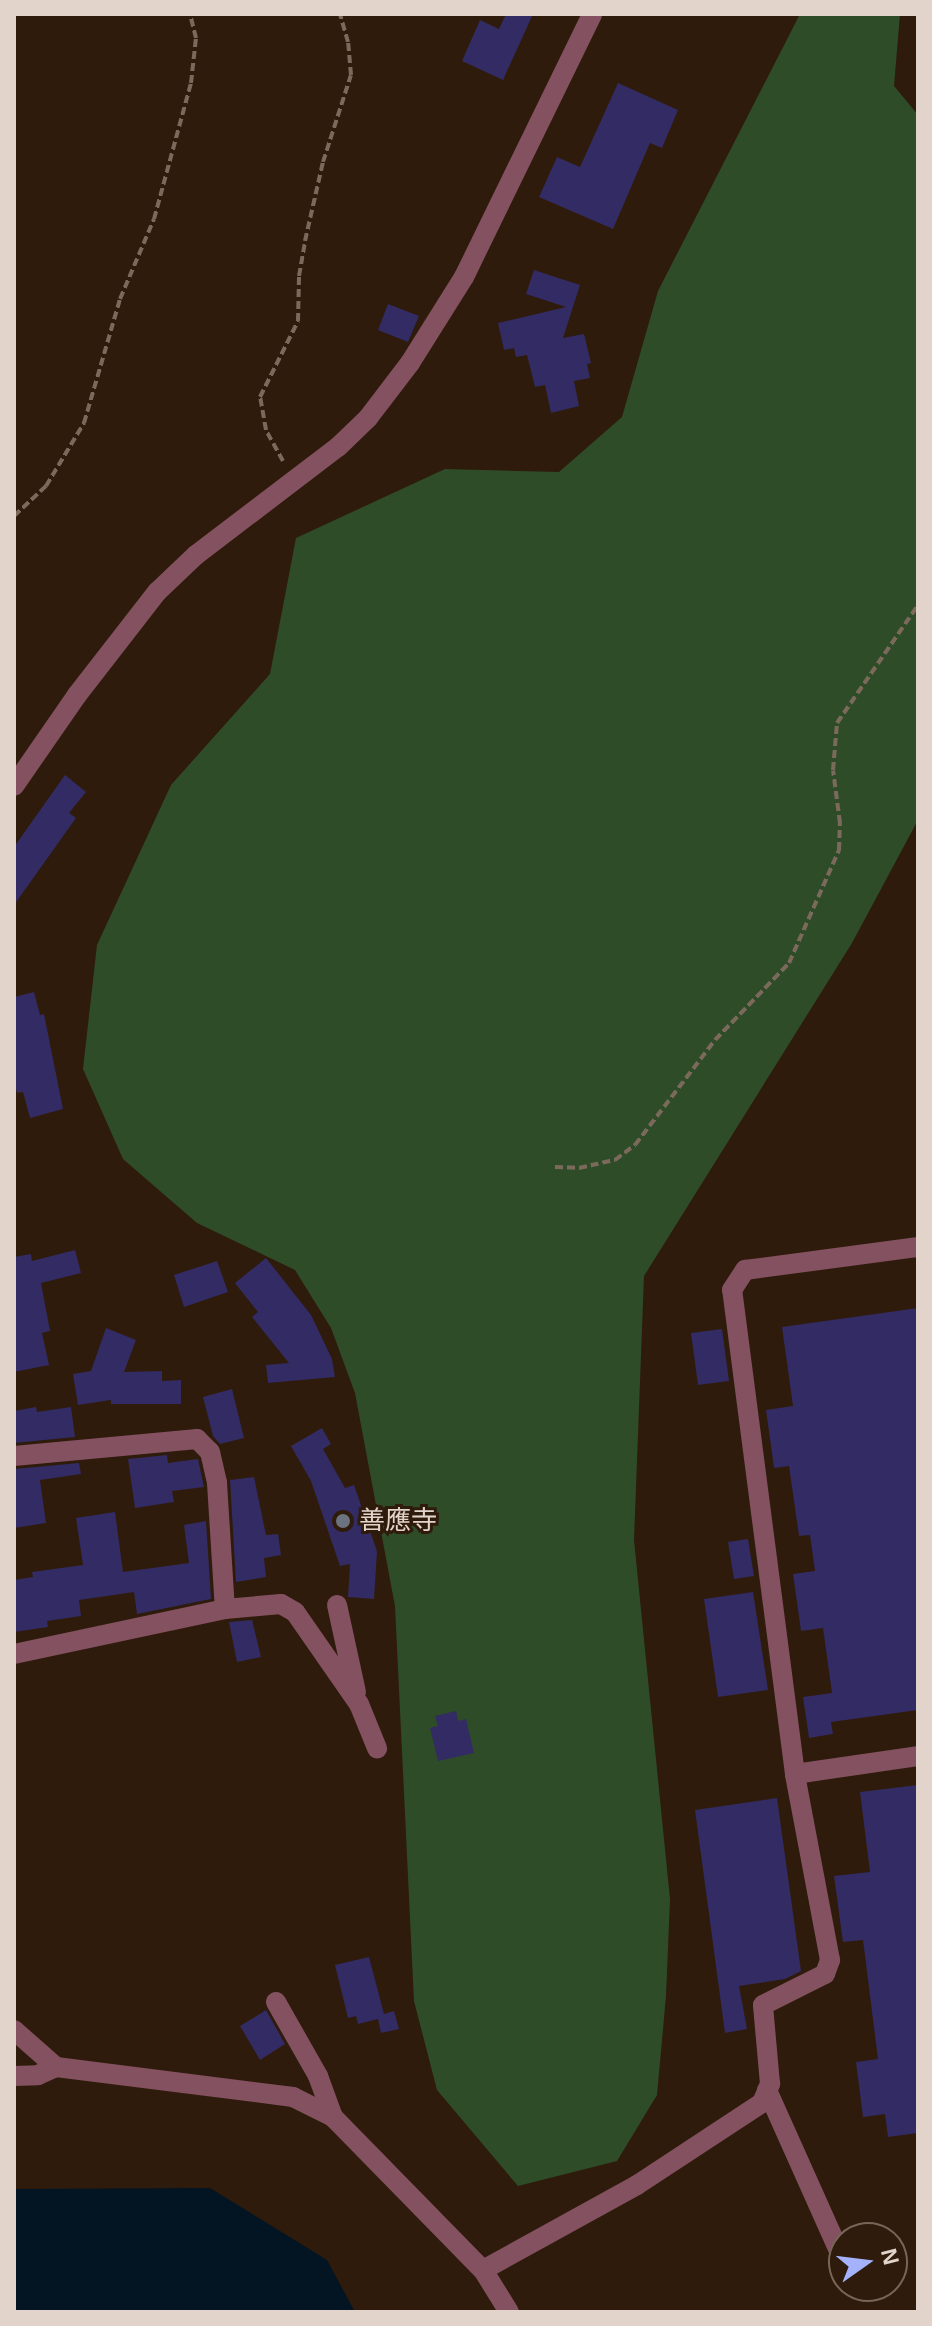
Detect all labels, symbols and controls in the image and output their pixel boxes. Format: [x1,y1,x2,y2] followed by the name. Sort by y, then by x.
[359,1505,437,1537] place label: 善應寺
[334,1512,352,1530] marker: 善應寺
[828,2222,908,2302] north arrow
[876,2246,904,2267] text: N

